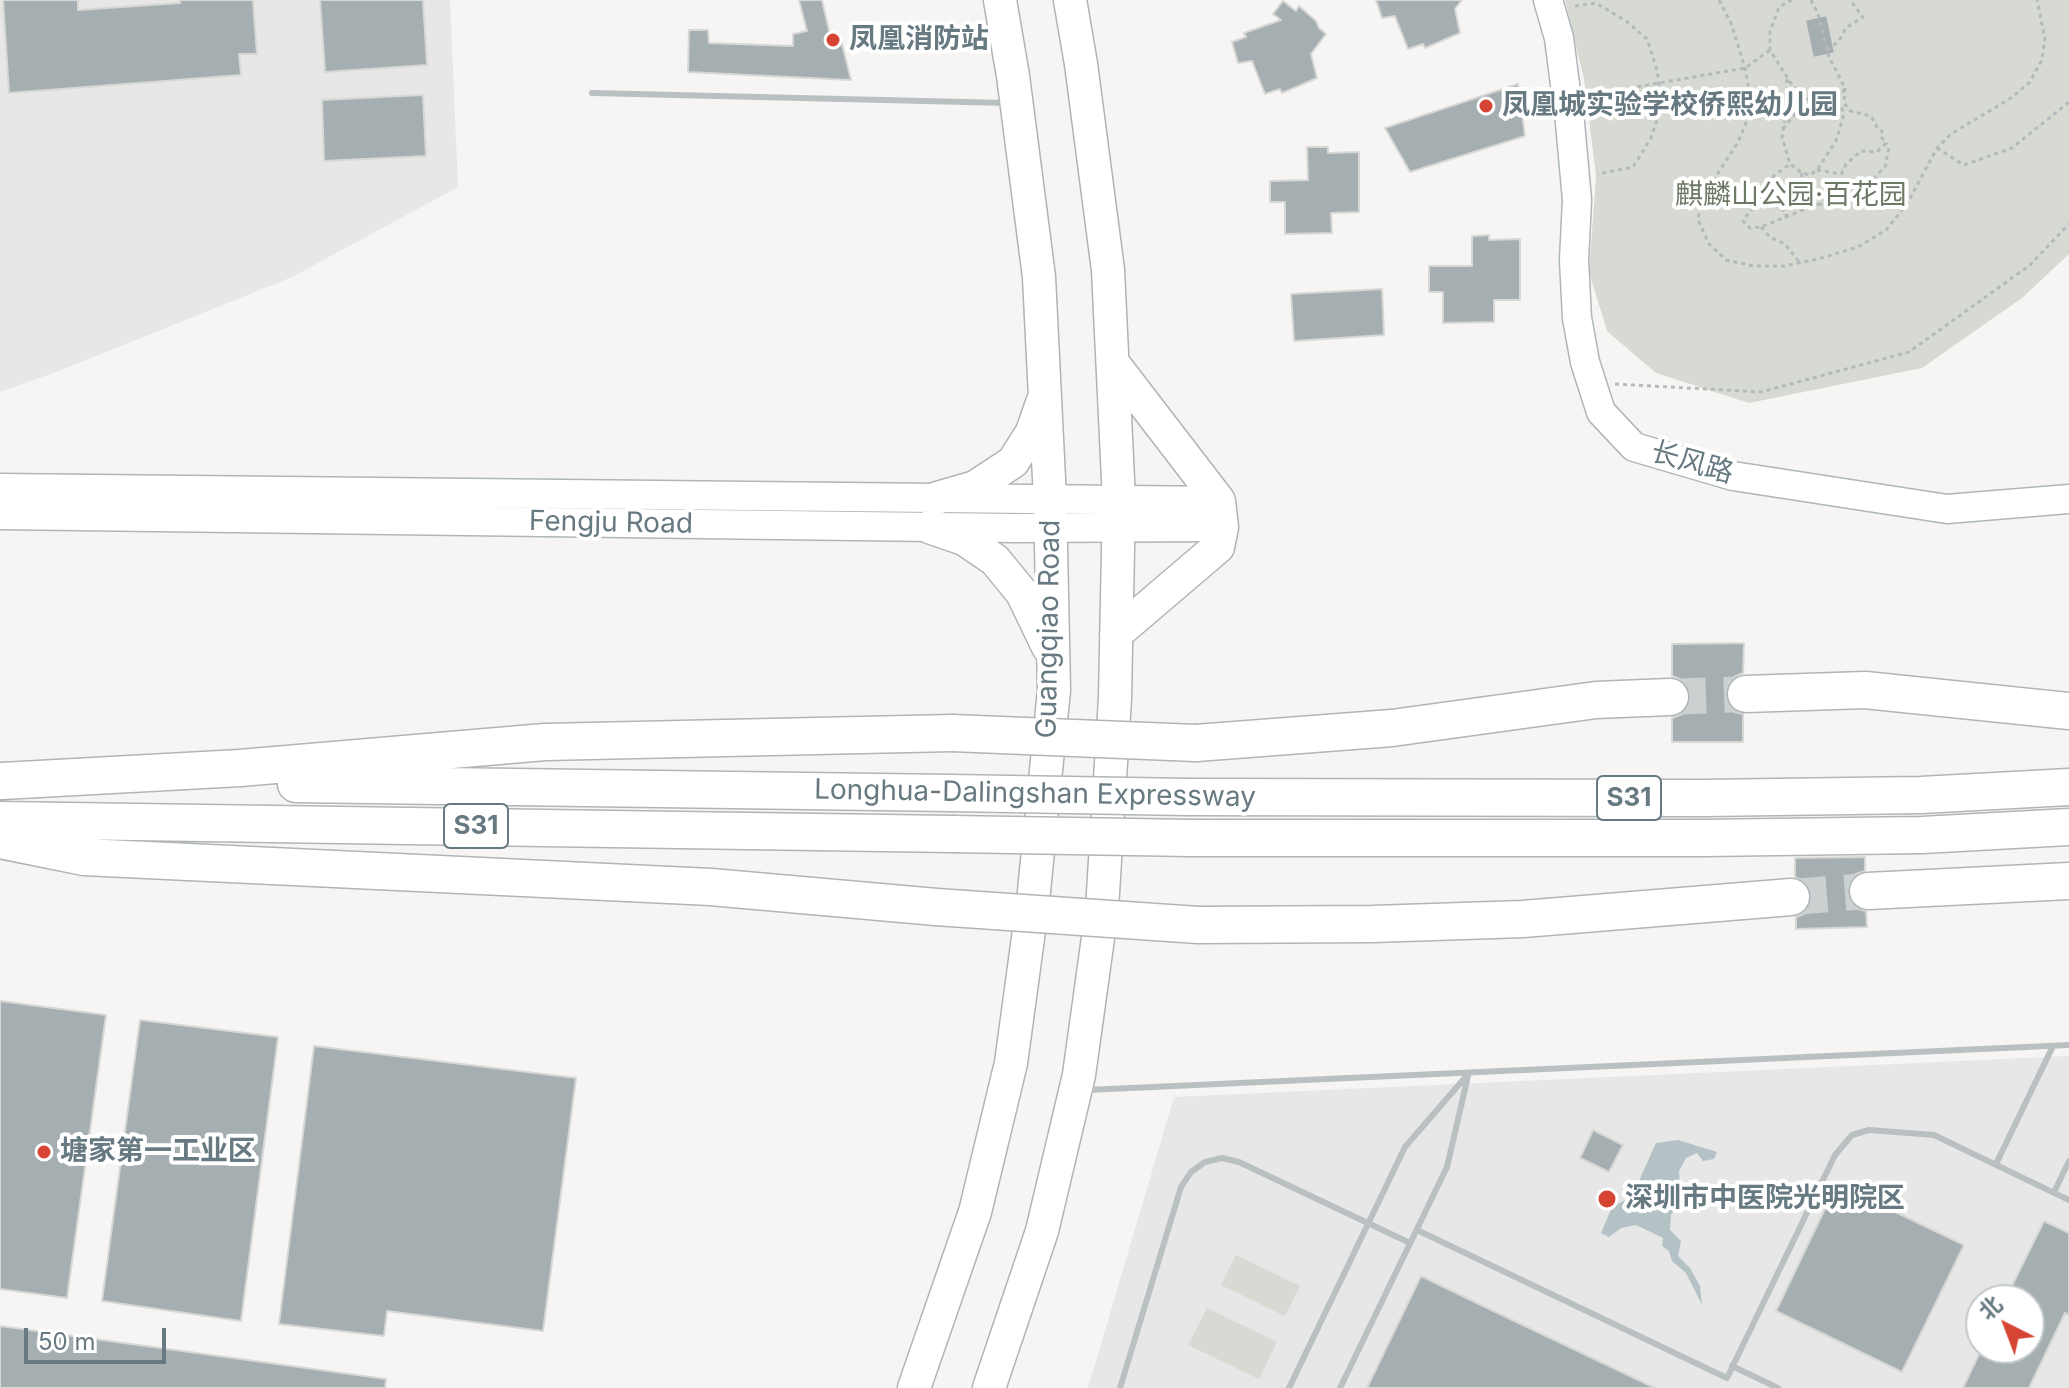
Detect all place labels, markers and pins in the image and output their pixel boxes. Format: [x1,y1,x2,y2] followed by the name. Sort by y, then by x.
[849,23,989,57] place label: 凤凰消防站
[824,31,842,49] marker: 凤凰消防站
[1502,89,1838,123] place label: 凤凰城实验学校侨熙幼儿园
[1477,97,1495,115] marker: 凤凰城实验学校侨熙幼儿园
[60,1135,256,1169] place label: 塘家第一工业区
[35,1143,53,1161] marker: 塘家第一工业区
[1625,1182,1905,1216] place label: 深圳市中医院光明院区
[1596,1188,1618,1210] marker: 深圳市中医院光明院区

